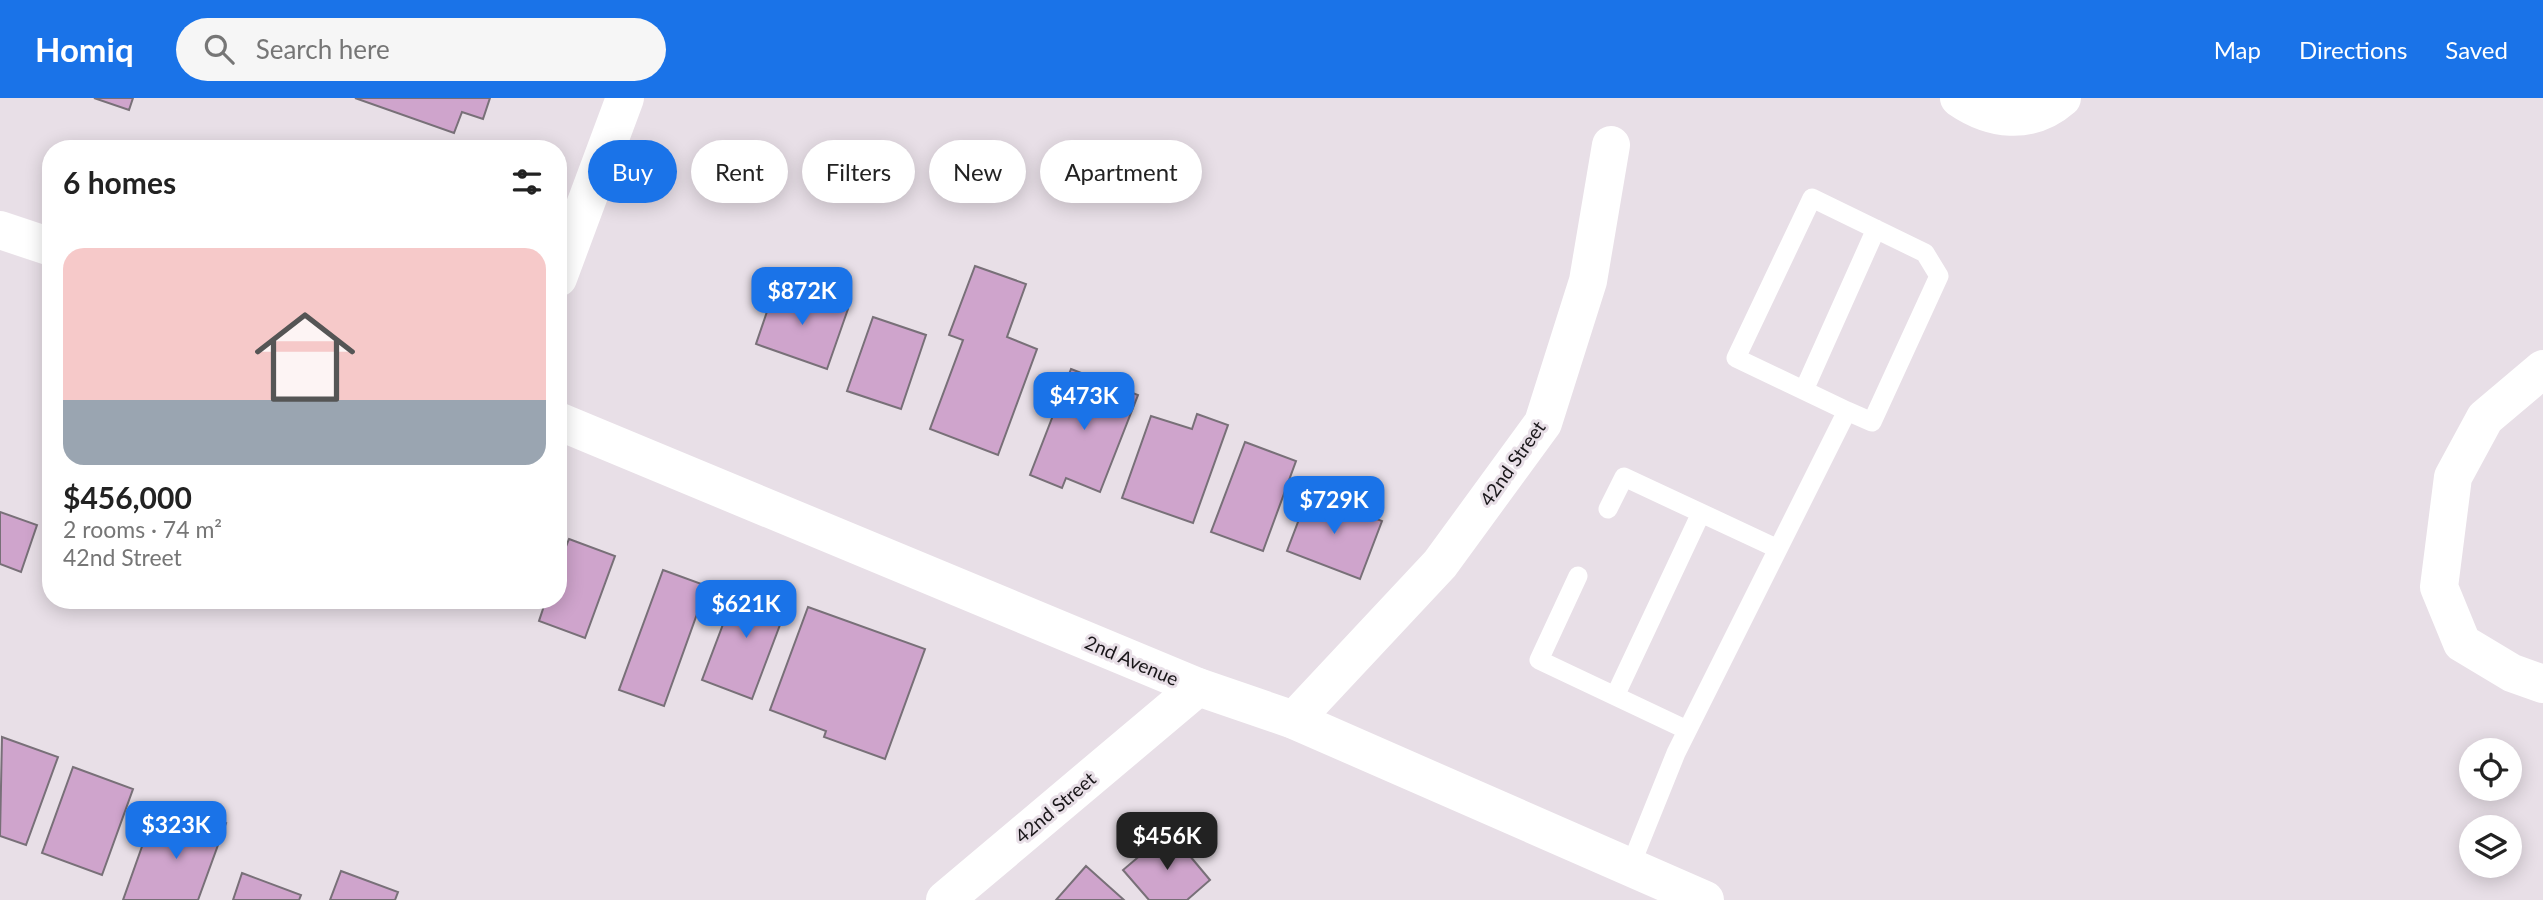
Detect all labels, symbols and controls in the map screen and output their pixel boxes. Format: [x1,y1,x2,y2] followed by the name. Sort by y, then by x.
[176,18,666,81] search box
[35,29,134,69] text: Homiq
[200,30,238,68] icon: search
[256,33,390,65] text: Search here
[2214,35,2261,64] text: Map
[2299,35,2407,64] text: Directions
[2445,35,2508,64] text: Saved
[588,140,677,203] chip: Buy
[691,140,788,203] chip: Rent
[802,140,915,203] chip: Filters
[929,140,1026,203] chip: New
[1040,140,1202,203] chip: Apartment
[508,163,546,201] icon: filters
[63,164,176,200] text: 6 homes
[753,268,851,327] pin: $872K
[767,276,837,304] text: $872K
[242,294,368,420] icon: home
[1035,372,1133,432] pin: $473K
[1049,381,1119,409] text: $473K
[1474,416,1550,510] street label: 42nd Street
[1285,476,1383,536] pin: $729K
[63,479,192,515] text: $456,000
[1299,485,1369,513] text: $729K
[63,515,222,543] text: 2 rooms · 74 m²
[63,543,182,571] text: 42nd Street
[697,580,795,640] pin: $621K
[711,589,781,617] text: $621K
[1082,630,1182,690] street label: 2nd Avenue
[2459,738,2522,878] map controls
[2459,738,2522,801] button: locate
[1010,767,1100,847] street label: 42nd Street
[127,802,225,861] pin: $323K
[141,810,211,838] text: $323K
[1118,812,1216,872] pin: $456K
[2459,815,2522,878] button: layers
[1132,821,1202,849] text: $456K

